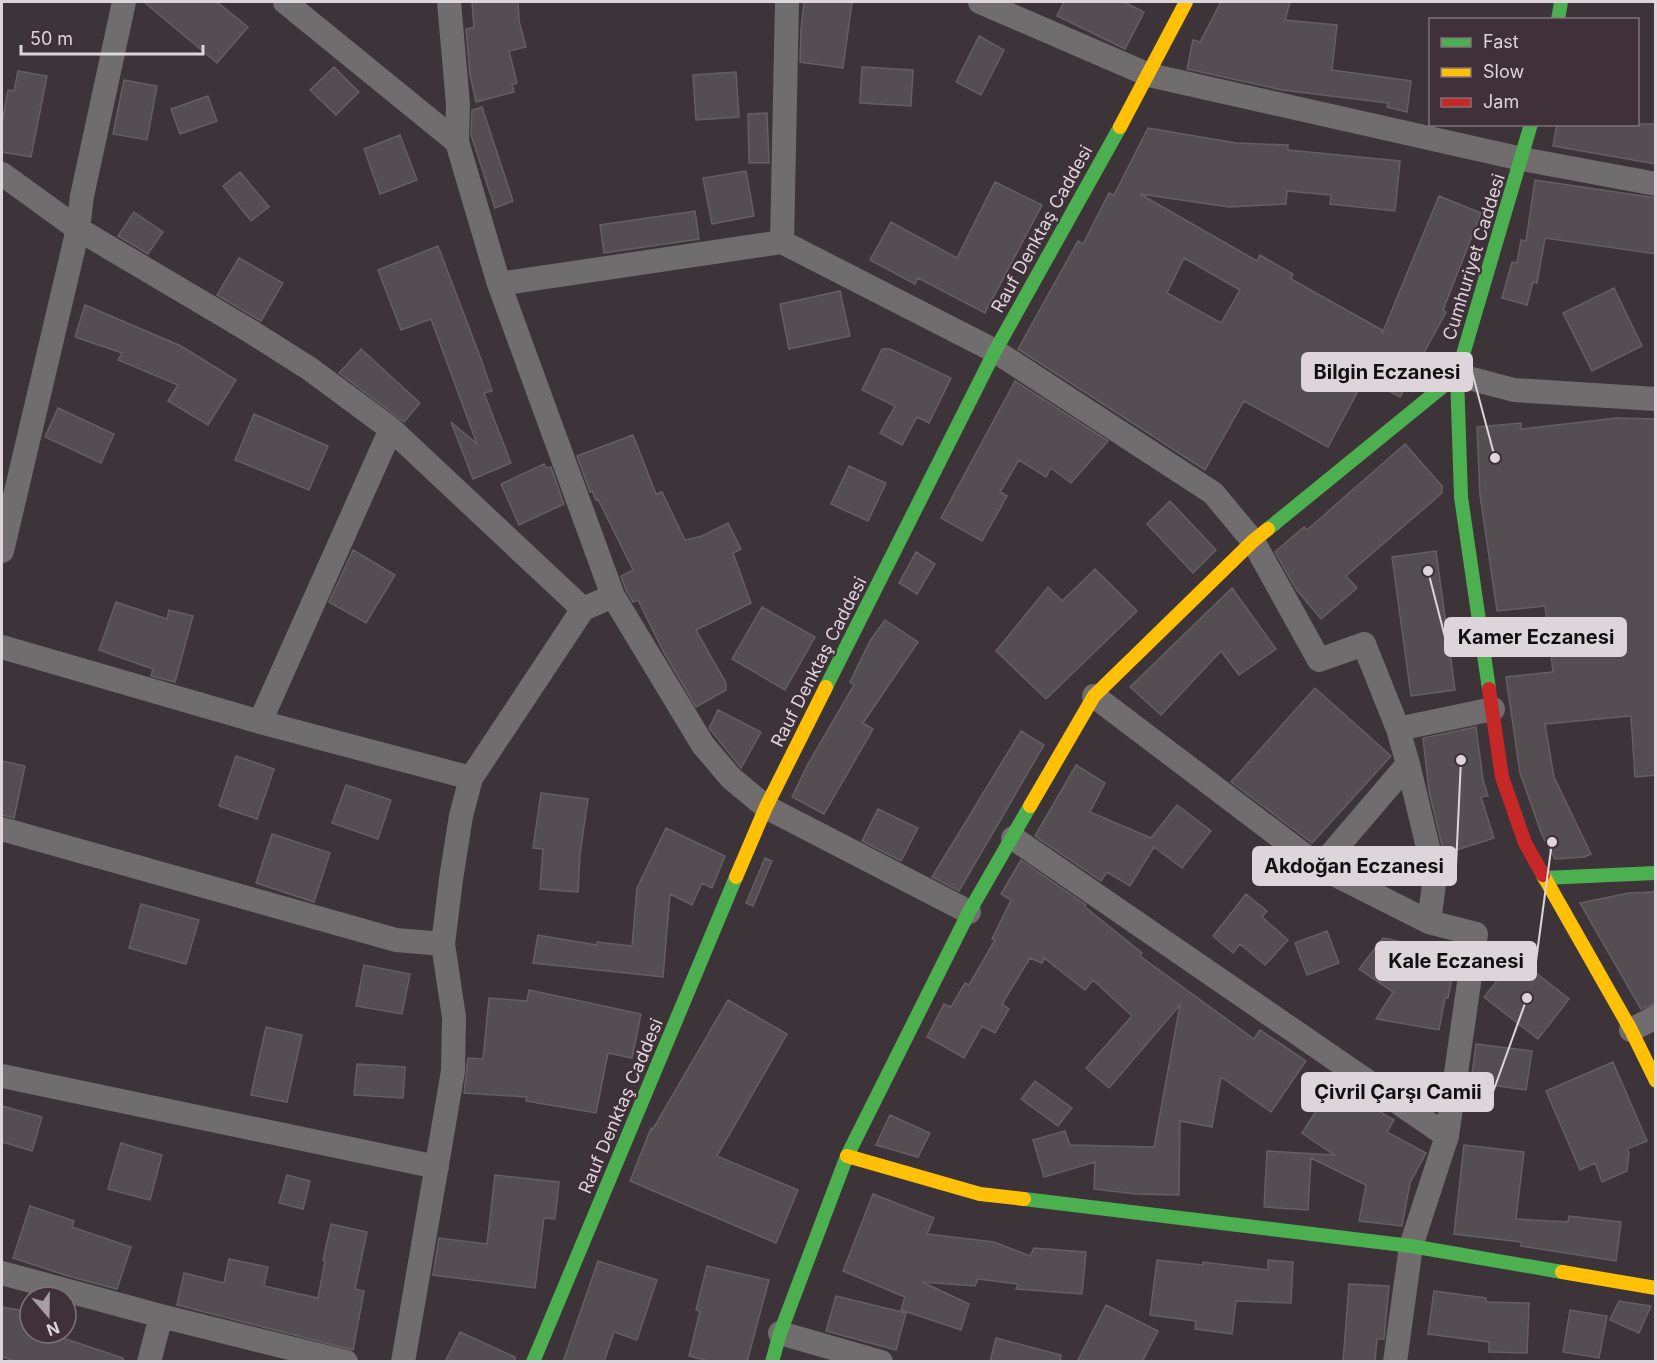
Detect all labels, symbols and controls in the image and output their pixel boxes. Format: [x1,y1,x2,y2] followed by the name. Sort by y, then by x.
[21,18,202,56] scale bar
[1429,18,1639,126] legend
[30,28,73,49] text: 50 m
[1483,31,1519,52] text: Fast
[1483,61,1524,82] text: Slow
[1483,91,1519,112] text: Jam
[987,141,1096,316] street label: Rauf Denktaş Caddesi
[1438,171,1509,343] street label: Cumhuriyet Caddesi
[1302,353,1472,391] callout: Bilgin Eczanesi
[1314,360,1460,384] text: Bilgin Eczanesi
[766,573,871,750] street label: Rauf Denktaş Caddesi
[1445,618,1626,656] callout: Kamer Eczanesi
[1458,625,1614,649] text: Kamer Eczanesi
[1253,847,1456,885] callout: Akdoğan Eczanesi
[1264,854,1444,878] text: Akdoğan Eczanesi
[1376,942,1536,980] callout: Kale Eczanesi
[1388,949,1524,973] text: Kale Eczanesi
[574,1015,667,1197] street label: Rauf Denktaş Caddesi
[1302,1073,1493,1111] callout: Çivril Çarşı Camii
[1314,1080,1482,1104] text: Çivril Çarşı Camii
[18,1285,78,1345] north arrow
[44,1318,62,1341] text: N

